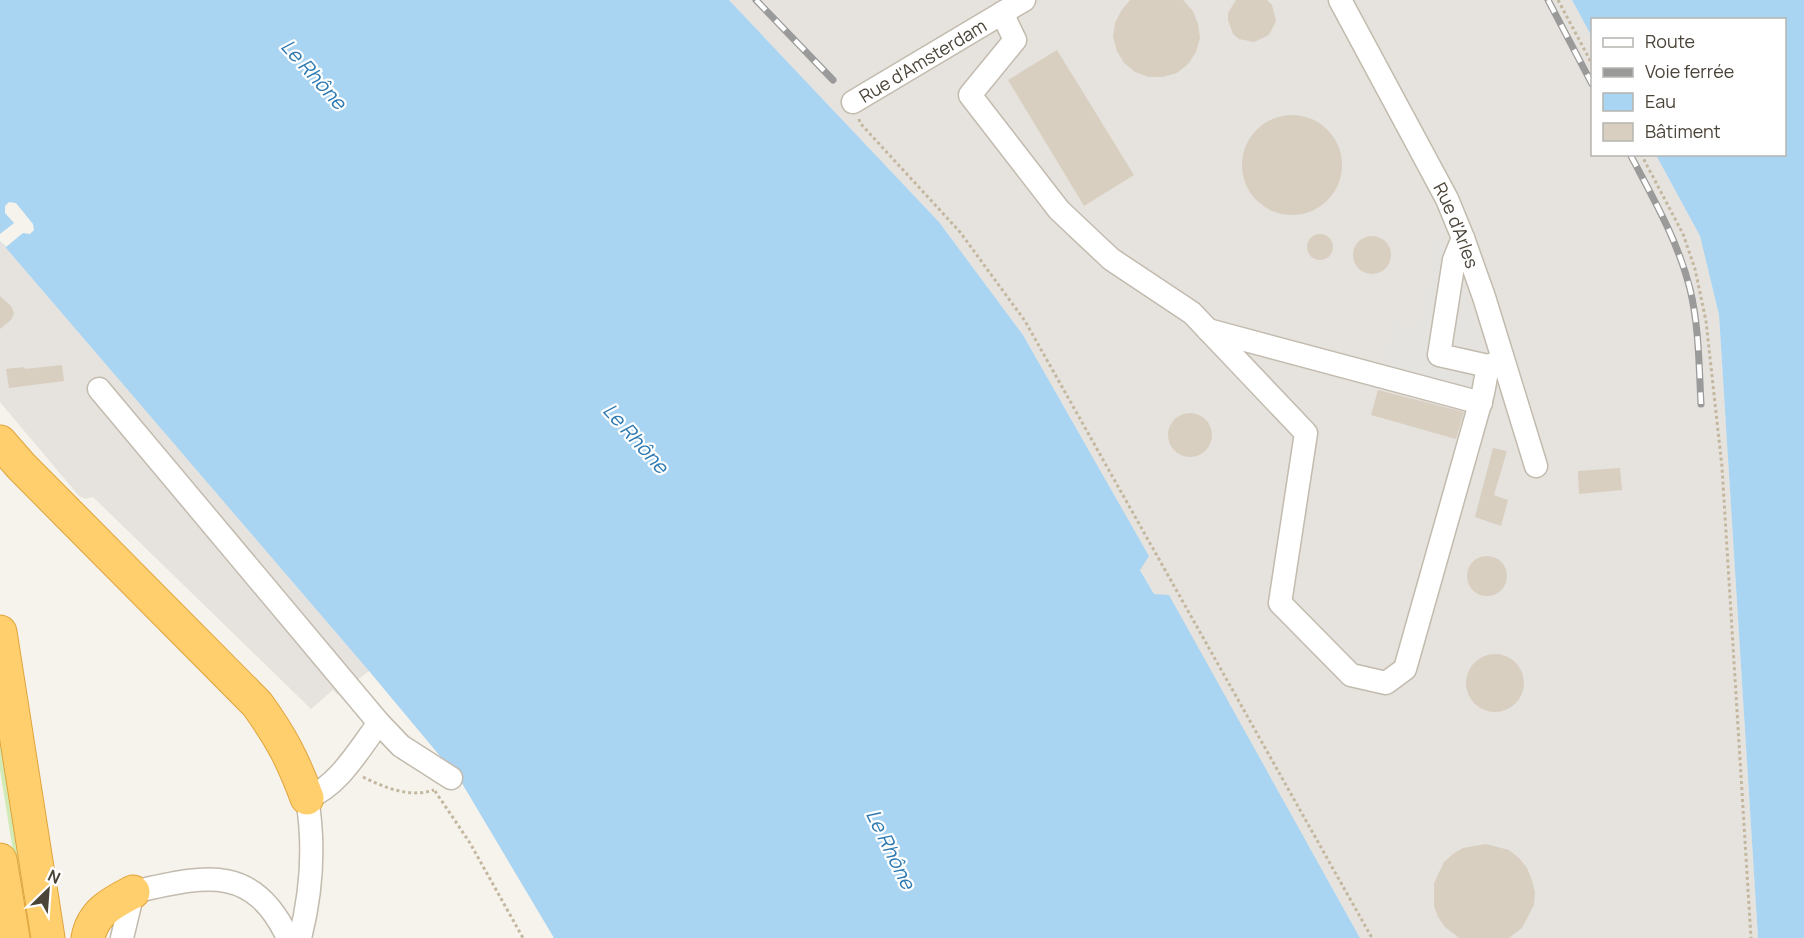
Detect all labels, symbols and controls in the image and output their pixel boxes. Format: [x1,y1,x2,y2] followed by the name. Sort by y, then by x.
[854,13,991,108] street label: Rue d'Amsterdam
[1591,18,1786,156] legend
[1645,29,1695,53] text: Route
[275,33,354,116] water label: Le Rhône
[1645,59,1734,83] text: Voie ferrée
[1645,89,1676,113] text: Eau
[1645,119,1721,143] text: Bâtiment
[1428,178,1485,271] street label: Rue d'Arles
[597,397,676,480] water label: Le Rhône
[860,805,922,895] water label: Le Rhône
[18,860,78,920] north arrow
[44,864,64,889] text: N

